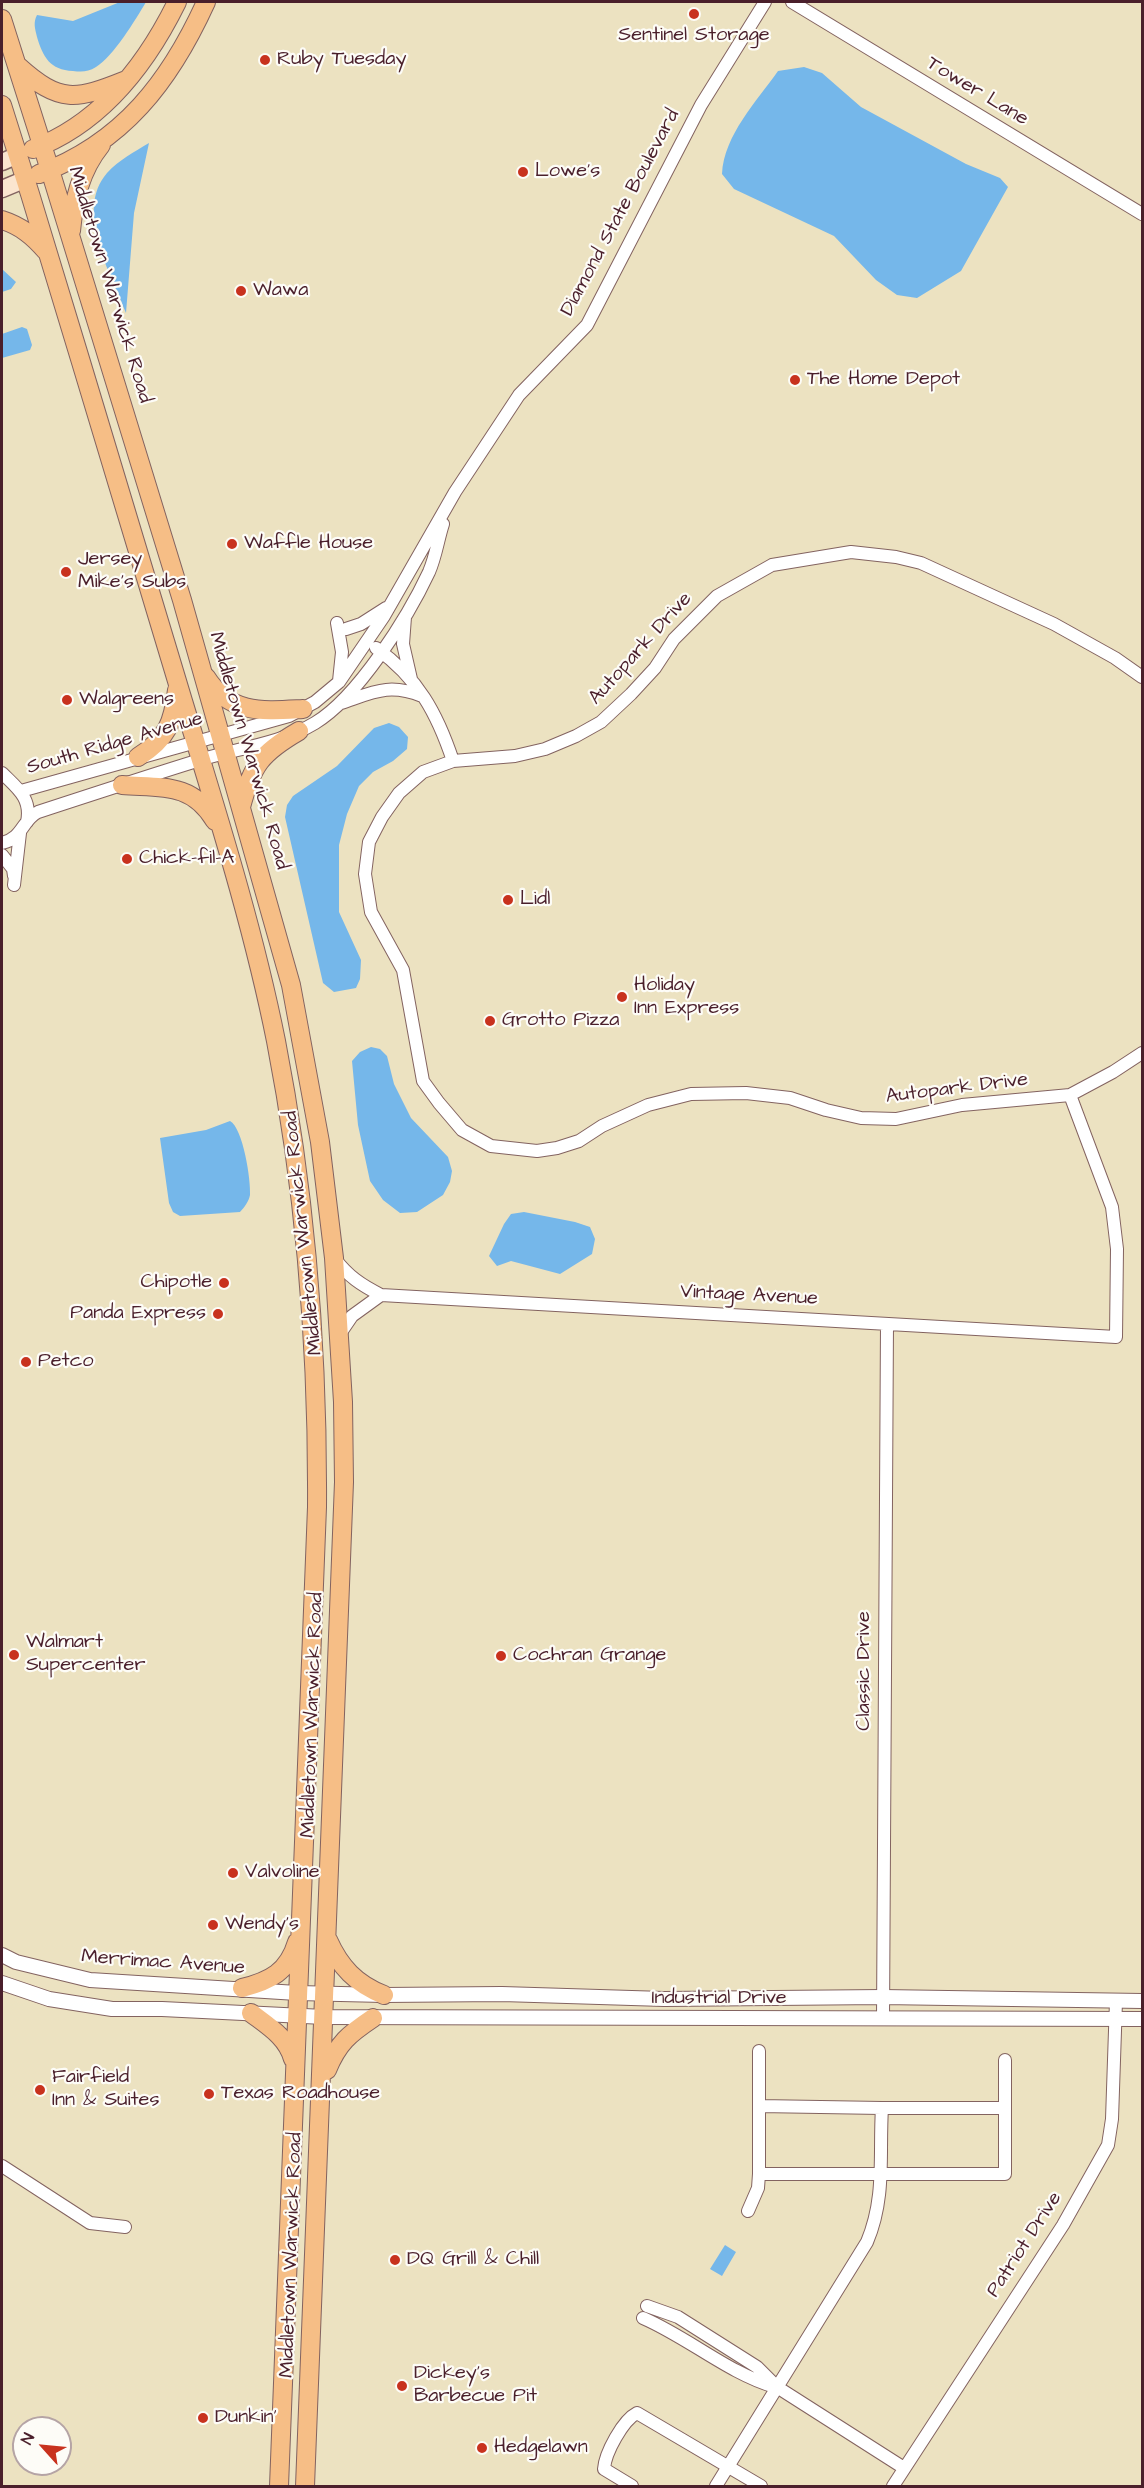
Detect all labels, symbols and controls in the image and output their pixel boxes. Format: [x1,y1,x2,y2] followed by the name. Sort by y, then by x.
[687,7,701,21] marker: Sentinel Storage
[618,24,770,48] place label: Sentinel Storage
[277,48,407,72] place label: Ruby Tuesday
[922,52,1032,132] street label: Tower Lane
[258,53,272,67] marker: Ruby Tuesday
[556,106,686,320] street label: Diamond State Boulevard
[535,160,600,184] place label: Lowe's
[62,164,156,406] street label: Middletown Warwick Road
[516,165,530,179] marker: Lowe's
[253,279,308,303] place label: Wawa
[234,284,248,298] marker: Wawa
[807,368,960,392] place label: The Home Depot
[788,373,802,387] marker: The Home Depot
[244,532,373,556] place label: Waffle House
[225,537,239,551] marker: Waffle House
[78,548,186,595] place label: Jersey Mike's Subs
[59,565,73,579] marker: Jersey Mike's Subs
[584,588,698,710] street label: Autopark Drive
[203,630,293,872] street label: Middletown Warwick Road
[79,688,174,712] place label: Walgreens
[60,693,74,707] marker: Walgreens
[24,707,206,781] street label: South Ridge Avenue
[139,847,234,871] place label: Chick-fil-A
[120,852,134,866] marker: Chick-fil-A
[520,888,550,912] place label: Lidl
[501,893,515,907] marker: Lidl
[634,974,739,1021] place label: Holiday Inn Express
[615,990,629,1004] marker: Holiday Inn Express
[502,1009,619,1033] place label: Grotto Pizza
[483,1014,497,1028] marker: Grotto Pizza
[884,1068,1030,1110] street label: Autopark Drive
[279,1110,329,1356] street label: Middletown Warwick Road
[140,1271,212,1295] place label: Chipotle
[217,1276,231,1290] marker: Chipotle
[679,1280,819,1312] street label: Vintage Avenue
[70,1302,206,1326] place label: Panda Express
[211,1307,225,1321] marker: Panda Express
[38,1350,94,1374] place label: Petco
[19,1355,33,1369] marker: Petco
[297,1592,329,1838] street label: Middletown Warwick Road
[853,1611,877,1731] street label: Classic Drive
[26,1631,145,1678] place label: Walmart Supercenter
[513,1644,666,1668] place label: Cochran Grange
[7,1648,21,1662] marker: Walmart Supercenter
[494,1649,508,1663] marker: Cochran Grange
[245,1861,319,1885] place label: Valvoline
[226,1866,240,1880] marker: Valvoline
[225,1913,299,1937] place label: Wendy's
[206,1918,220,1932] marker: Wendy's
[80,1945,246,1981] street label: Merrimac Avenue
[651,1987,787,2011] street label: Industrial Drive
[52,2066,159,2113] place label: Fairfield Inn & Suites
[221,2082,380,2106] place label: Texas Roadhouse
[33,2083,47,2097] marker: Fairfield Inn & Suites
[202,2087,216,2101] marker: Texas Roadhouse
[276,2132,308,2378] street label: Middletown Warwick Road
[982,2188,1068,2302] street label: Patriot Drive
[407,2248,539,2272] place label: DQ Grill & Chill
[388,2253,402,2267] marker: DQ Grill & Chill
[414,2362,537,2409] place label: Dickey's Barbecue Pit
[395,2379,409,2393] marker: Dickey's Barbecue Pit
[215,2406,277,2430] place label: Dunkin'
[196,2411,210,2425] marker: Dunkin'
[12,2416,72,2476] north arrow
[16,2429,40,2448] text: N
[494,2436,588,2460] place label: Hedgelawn
[475,2441,489,2455] marker: Hedgelawn

